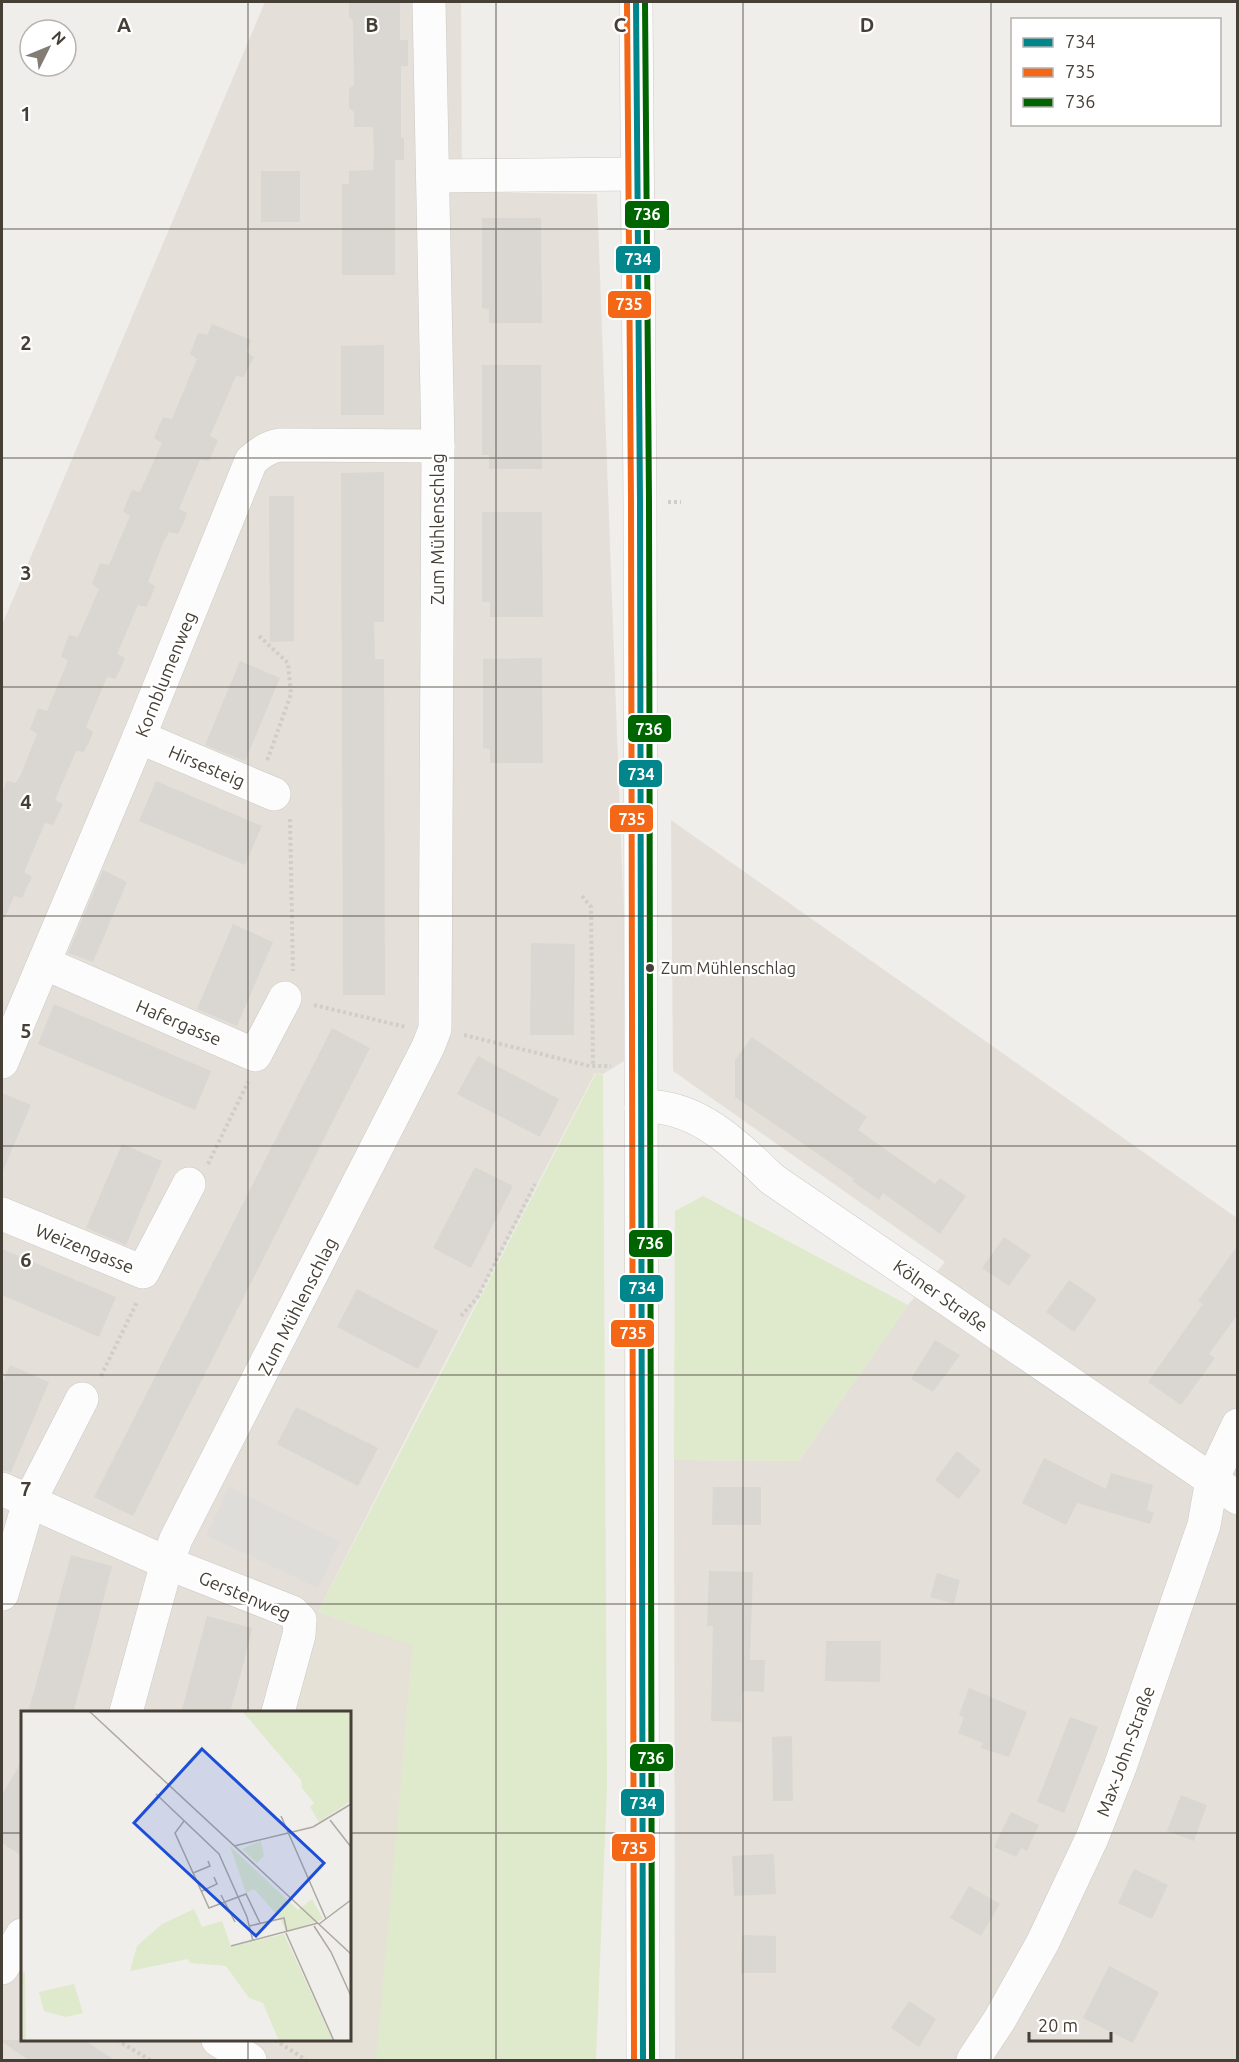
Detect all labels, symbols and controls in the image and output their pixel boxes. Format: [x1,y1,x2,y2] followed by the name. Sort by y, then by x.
[117,13,131,36] text: A
[365,13,379,36] text: B
[614,13,627,36] text: C
[860,13,874,36] text: D
[18,18,78,78] north arrow
[1011,18,1221,126] legend
[48,27,70,48] text: N
[1065,31,1095,51] text: 734
[1065,61,1095,81] text: 735
[1065,91,1095,111] text: 736
[20,102,32,125] text: 1
[624,200,670,229] line badge: 736
[633,205,661,223] text: 736
[615,245,661,274] line badge: 734
[624,250,652,268] text: 734
[607,290,652,319] line badge: 735
[615,295,643,313] text: 735
[20,331,32,354] text: 2
[427,453,447,605] street label: Zum Mühlenschlag
[20,561,32,584] text: 3
[131,608,199,740] street label: Kornblumenweg
[627,714,672,743] line badge: 736
[635,720,663,738] text: 736
[166,741,248,791] street label: Hirsesteig
[618,759,663,788] line badge: 734
[627,765,655,783] text: 734
[20,790,32,813] text: 4
[609,804,654,833] line badge: 735
[618,810,646,828] text: 735
[661,959,796,977] place label: Zum Mühlenschlag
[644,962,656,974] marker: Zum Mühlenschlag
[133,995,225,1049] street label: Hafergasse
[20,1019,32,1042] text: 5
[33,1219,137,1277] street label: Weizengasse
[628,1229,673,1258] line badge: 736
[254,1234,340,1378] street label: Zum Mühlenschlag
[636,1234,664,1252] text: 736
[20,1248,32,1271] text: 6
[890,1255,992,1335] street label: Kölner Straße
[619,1274,664,1303] line badge: 734
[628,1279,656,1297] text: 734
[610,1319,655,1348] line badge: 735
[619,1324,647,1342] text: 735
[20,1477,32,1500] text: 7
[196,1567,294,1623] street label: Gerstenweg
[1092,1683,1158,1819] street label: Max-John-Straße
[21,1711,351,2041] inset map
[629,1743,674,1772] line badge: 736
[637,1749,665,1767] text: 736
[620,1788,665,1817] line badge: 734
[629,1794,657,1812] text: 734
[611,1833,656,1862] line badge: 735
[620,1839,648,1857] text: 735
[1029,2005,1112,2043] scale bar
[1038,2015,1078,2035] text: 20 m

